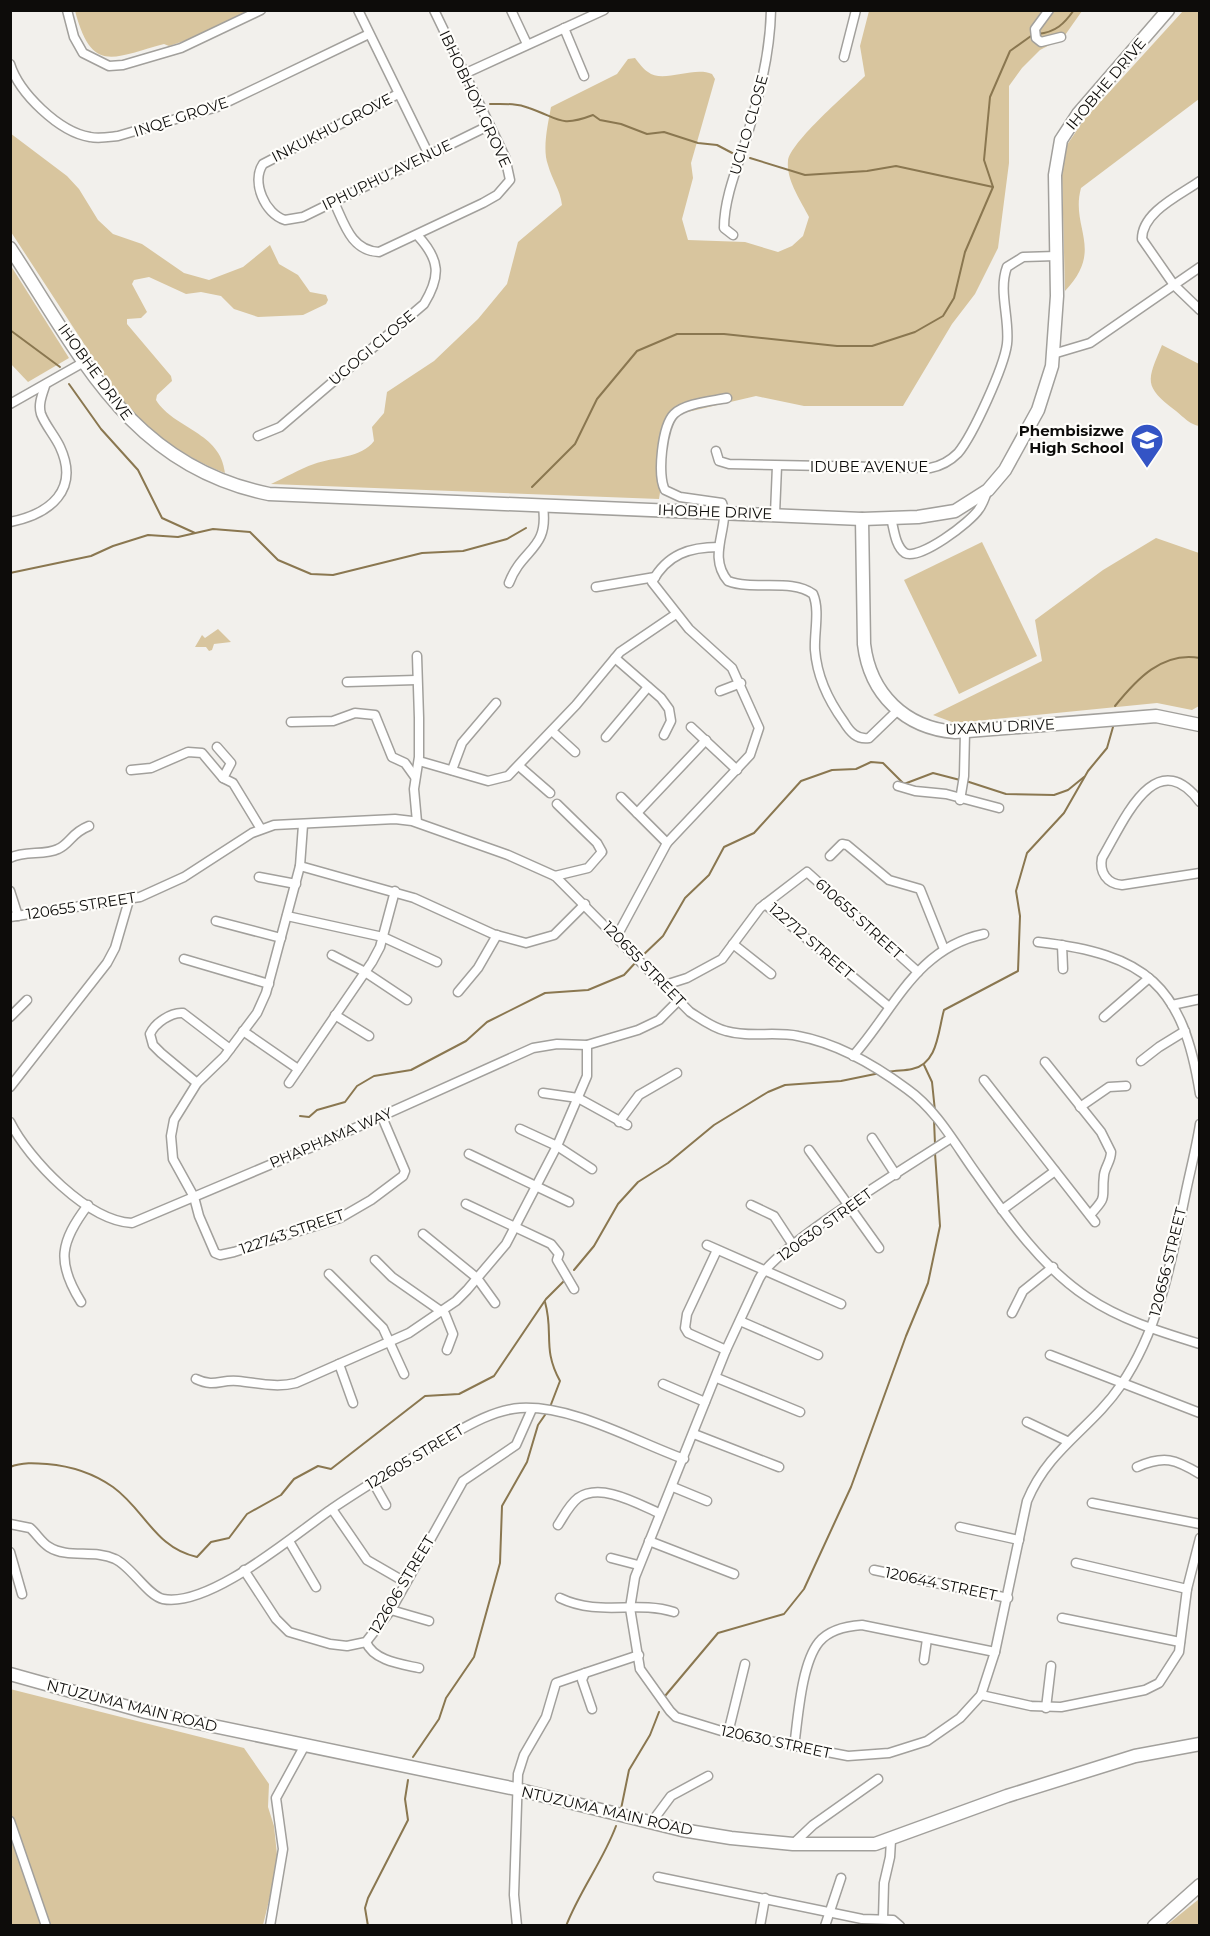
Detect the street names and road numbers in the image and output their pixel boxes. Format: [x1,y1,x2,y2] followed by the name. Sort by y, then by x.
[435,27,516,170] street label: IBHOBHOYI GROVE
[1062,34,1150,134] street label: IHOBHE DRIVE
[725,73,772,177] street label: UCILO CLOSE
[268,89,395,166] street label: INKUKHU GROVE
[131,92,231,141] street label: INQE GROVE
[319,135,455,214] street label: IPHUPHU AVENUE
[324,306,419,389] street label: UGOGI CLOSE
[54,320,137,424] street label: IHOBHE DRIVE
[810,457,928,476] street label: IDUBE AVENUE
[657,500,773,523] street label: IHOBHE DRIVE
[945,714,1055,739] street label: UXAMU DRIVE
[811,874,907,963] street label: 610655 STREET
[25,887,138,924] street label: 120655 STREET
[765,899,858,983] street label: 122712 STREET
[599,917,690,1010] street label: 120655 STREET
[266,1103,396,1172] street label: PHAPHAMA WAY
[774,1184,876,1265] street label: 120630 STREET
[237,1205,347,1258] street label: 122743 STREET
[1145,1205,1190,1318] street label: 120656 STREET
[362,1420,468,1493] street label: 122605 STREET
[365,1532,439,1638] street label: 122606 STREET
[883,1562,999,1605] street label: 120644 STREET
[45,1675,219,1736] street label: NTUZUMA MAIN ROAD
[719,1721,833,1763] street label: 120630 STREET
[520,1782,695,1839] street label: NTUZUMA MAIN ROAD

